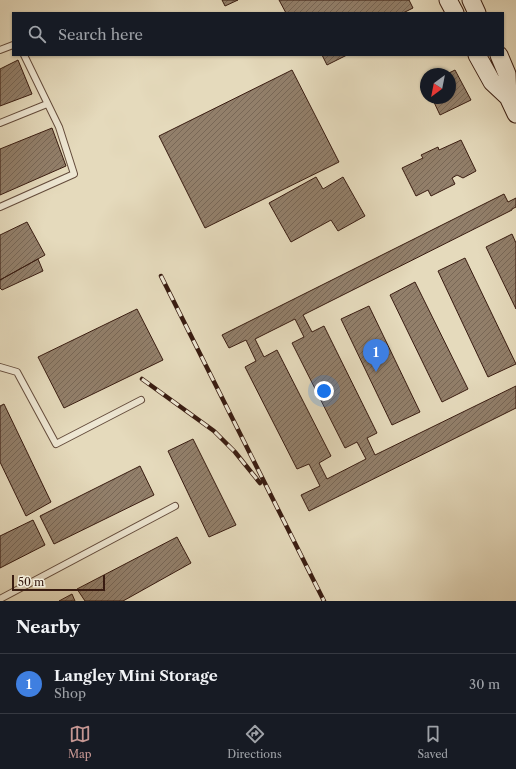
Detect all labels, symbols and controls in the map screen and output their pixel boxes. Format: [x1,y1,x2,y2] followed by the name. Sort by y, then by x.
[12,12,504,56] search box
[26,23,48,45] icon: search
[58,25,143,44] text: Search here
[420,68,456,104] north arrow
[363,339,389,372] pin: 1
[314,381,334,401] your location
[12,573,105,592] scale bar
[18,575,44,589] text: 50 m
[16,617,80,637] text: Nearby
[54,666,218,685] text: Langley Mini Storage
[26,676,32,692] text: 1
[469,676,500,692] text: 30 m
[54,685,86,701] text: Shop
[68,723,92,761] tab: Map
[227,723,282,761] tab: Directions
[418,723,448,761] tab: Saved

